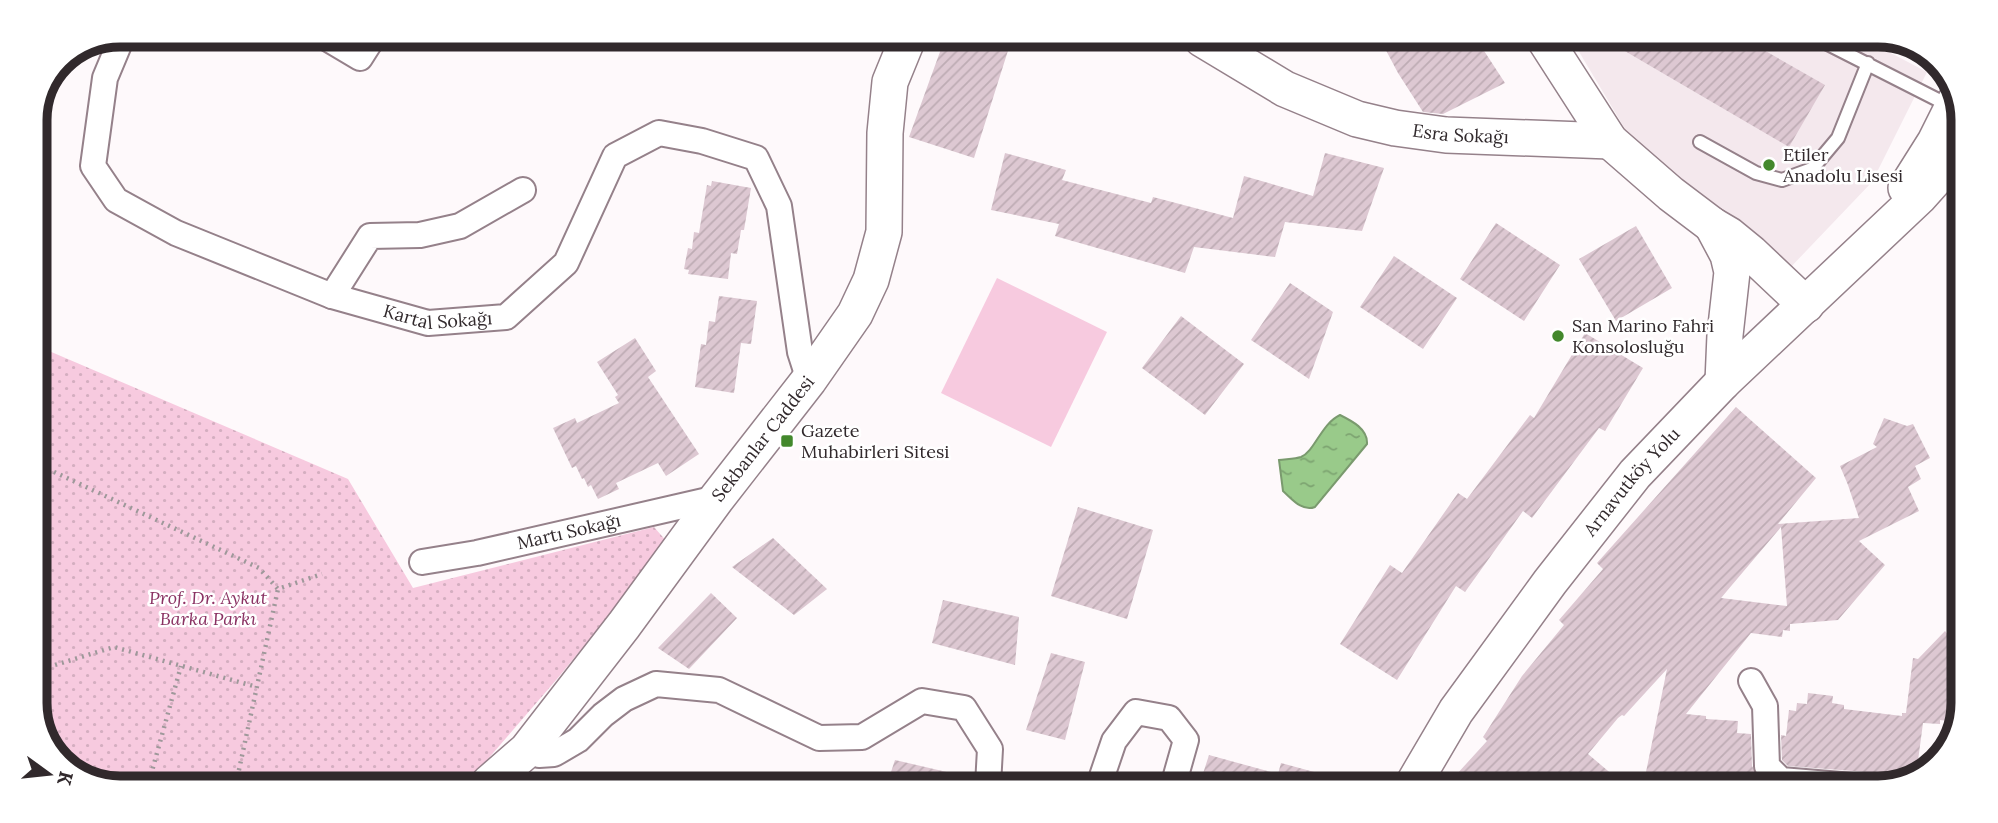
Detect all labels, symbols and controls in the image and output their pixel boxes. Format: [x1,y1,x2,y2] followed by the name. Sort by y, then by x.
[1411,119,1509,148] street label: Esra Sokağı
[1782,143,1903,187] place label: Etiler Anadolu Lisesi
[1761,157,1777,173] marker: Etiler Anadolu Lisesi
[381,299,493,334] street label: Kartal Sokağı
[1572,314,1714,358] place label: San Marino Fahri Konsolosluğu
[1550,328,1566,344] marker: San Marino Fahri Konsolosluğu
[706,371,819,506] street label: Sekbanlar Caddesi
[801,419,949,463] place label: Gazete Muhabirleri Sitesi
[1578,422,1685,541] street label: Arnavutköy Yolu
[779,433,795,449] marker: Gazete Muhabirleri Sitesi
[515,508,623,554] street label: Martı Sokağı
[149,586,267,630] park label: Prof. Dr. Aykut Barka Parkı
[14,739,84,809] north arrow
[52,769,79,788] text: K

